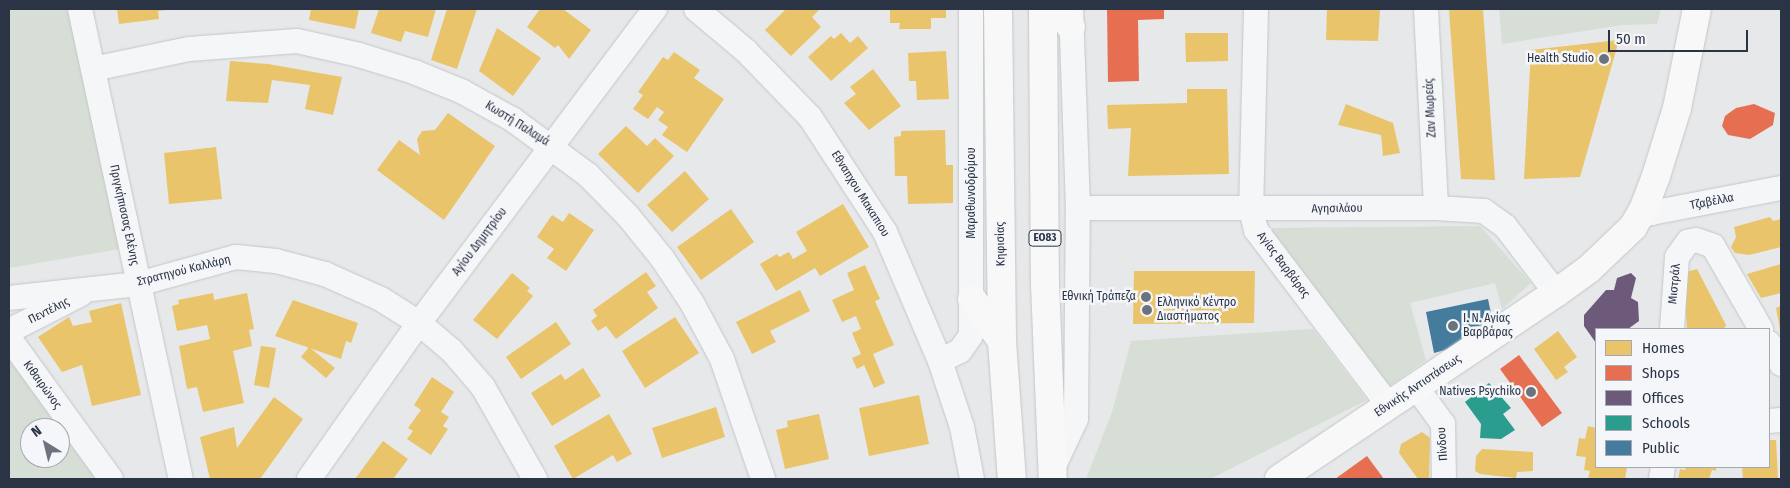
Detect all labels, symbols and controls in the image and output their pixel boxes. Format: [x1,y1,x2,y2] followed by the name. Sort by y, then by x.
[1610,20,1750,52] scale bar
[1616,30,1646,48] text: 50 m
[1527,52,1594,66] place label: Health Studio
[1598,53,1610,65] marker: Health Studio
[1422,78,1440,138] street label: Ζαν Μωρεάς
[482,98,552,150] street label: Κωστή Παλαμά
[965,147,979,239] street label: Μαραθωνοδρόμου
[828,148,892,240] street label: Εθναπχου Μακαπιου
[106,163,142,267] street label: Πριγκήπισσας Ελένης
[1689,191,1735,213] street label: Τζαβέλλα
[1311,201,1363,217] street label: Αγησιλάου
[450,205,510,279] street label: Αγίου Δημητρίου
[993,222,1009,266] street label: Κηφισίας
[1254,229,1312,301] street label: Αγίας Βαρβάρας
[1028,230,1062,247] road number: ΕΟ83
[136,252,232,290] street label: Στρατηγού Καλλάρη
[1666,263,1684,305] street label: Μιστράλ
[1062,290,1136,304] place label: Εθνική Τράπεζα
[1140,291,1152,303] marker: Εθνική Τράπεζα
[26,295,72,327] street label: Πεντέλης
[1157,296,1236,324] place label: Ελληνικό Κέντρο Διαστήματος
[1141,304,1153,316] marker: Ελληνικό Κέντρο Διαστήματος
[1463,312,1513,340] place label: Ι. Ν. Αγίας Βαρβάρας
[1447,320,1459,332] marker: Ι. Ν. Αγίας Βαρβάρας
[1595,328,1770,468] legend
[1642,339,1684,357] text: Homes
[1372,352,1464,420] street label: Εθνικής Αντιστάσεως
[20,358,64,412] street label: Κιθαιρώνος
[1642,364,1680,382] text: Shops
[1439,385,1521,399] place label: Natives Psychiko
[1525,386,1537,398] marker: Natives Psychiko
[1642,389,1684,407] text: Offices
[1642,414,1690,432] text: Schools
[20,418,70,468] north arrow
[28,422,45,441] text: N
[1435,426,1451,462] street label: Πίνδου
[1642,439,1679,457] text: Public

